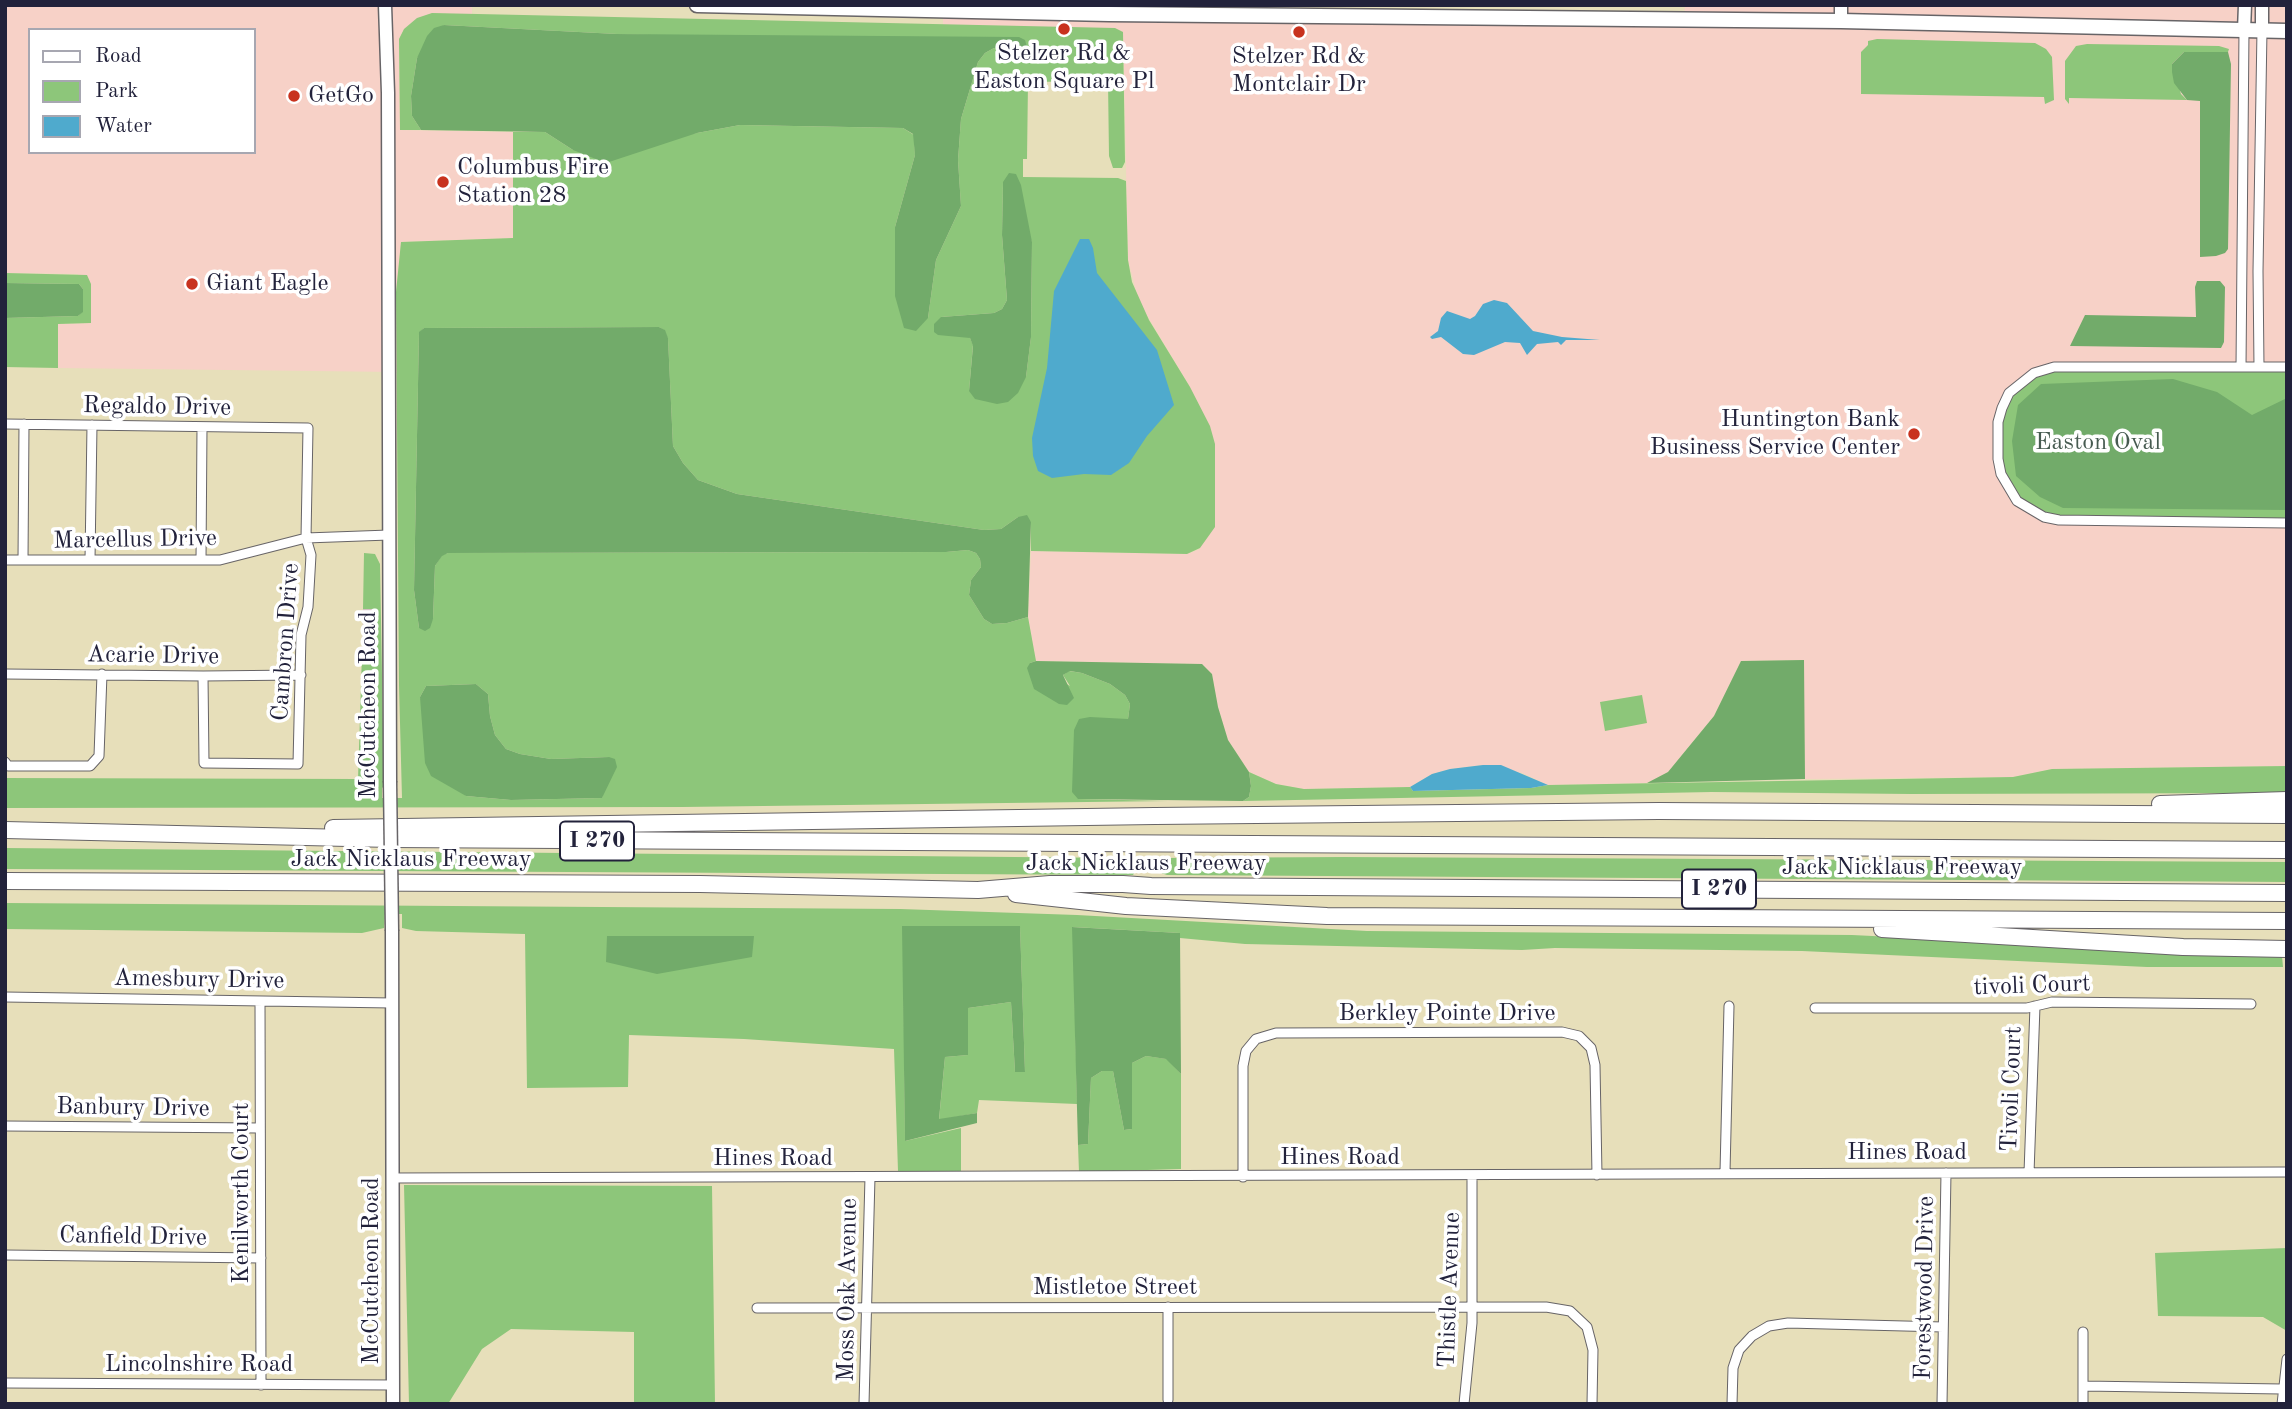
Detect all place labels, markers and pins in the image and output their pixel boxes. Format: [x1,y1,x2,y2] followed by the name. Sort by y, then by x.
[1056,21,1072,37] marker: Stelzer Rd & Easton Square Pl
[1291,24,1307,40] marker: Stelzer Rd & Montclair Dr
[974,40,1154,96] place label: Stelzer Rd & Easton Square Pl
[1232,43,1366,99] place label: Stelzer Rd & Montclair Dr
[308,82,374,110] place label: GetGo
[286,88,302,104] marker: GetGo
[457,154,609,210] place label: Columbus Fire Station 28
[435,174,451,190] marker: Columbus Fire Station 28
[206,270,329,298] place label: Giant Eagle
[184,276,200,292] marker: Giant Eagle
[1650,406,1900,462] place label: Huntington Bank Business Service Center
[1906,426,1922,442] marker: Huntington Bank Business Service Center

